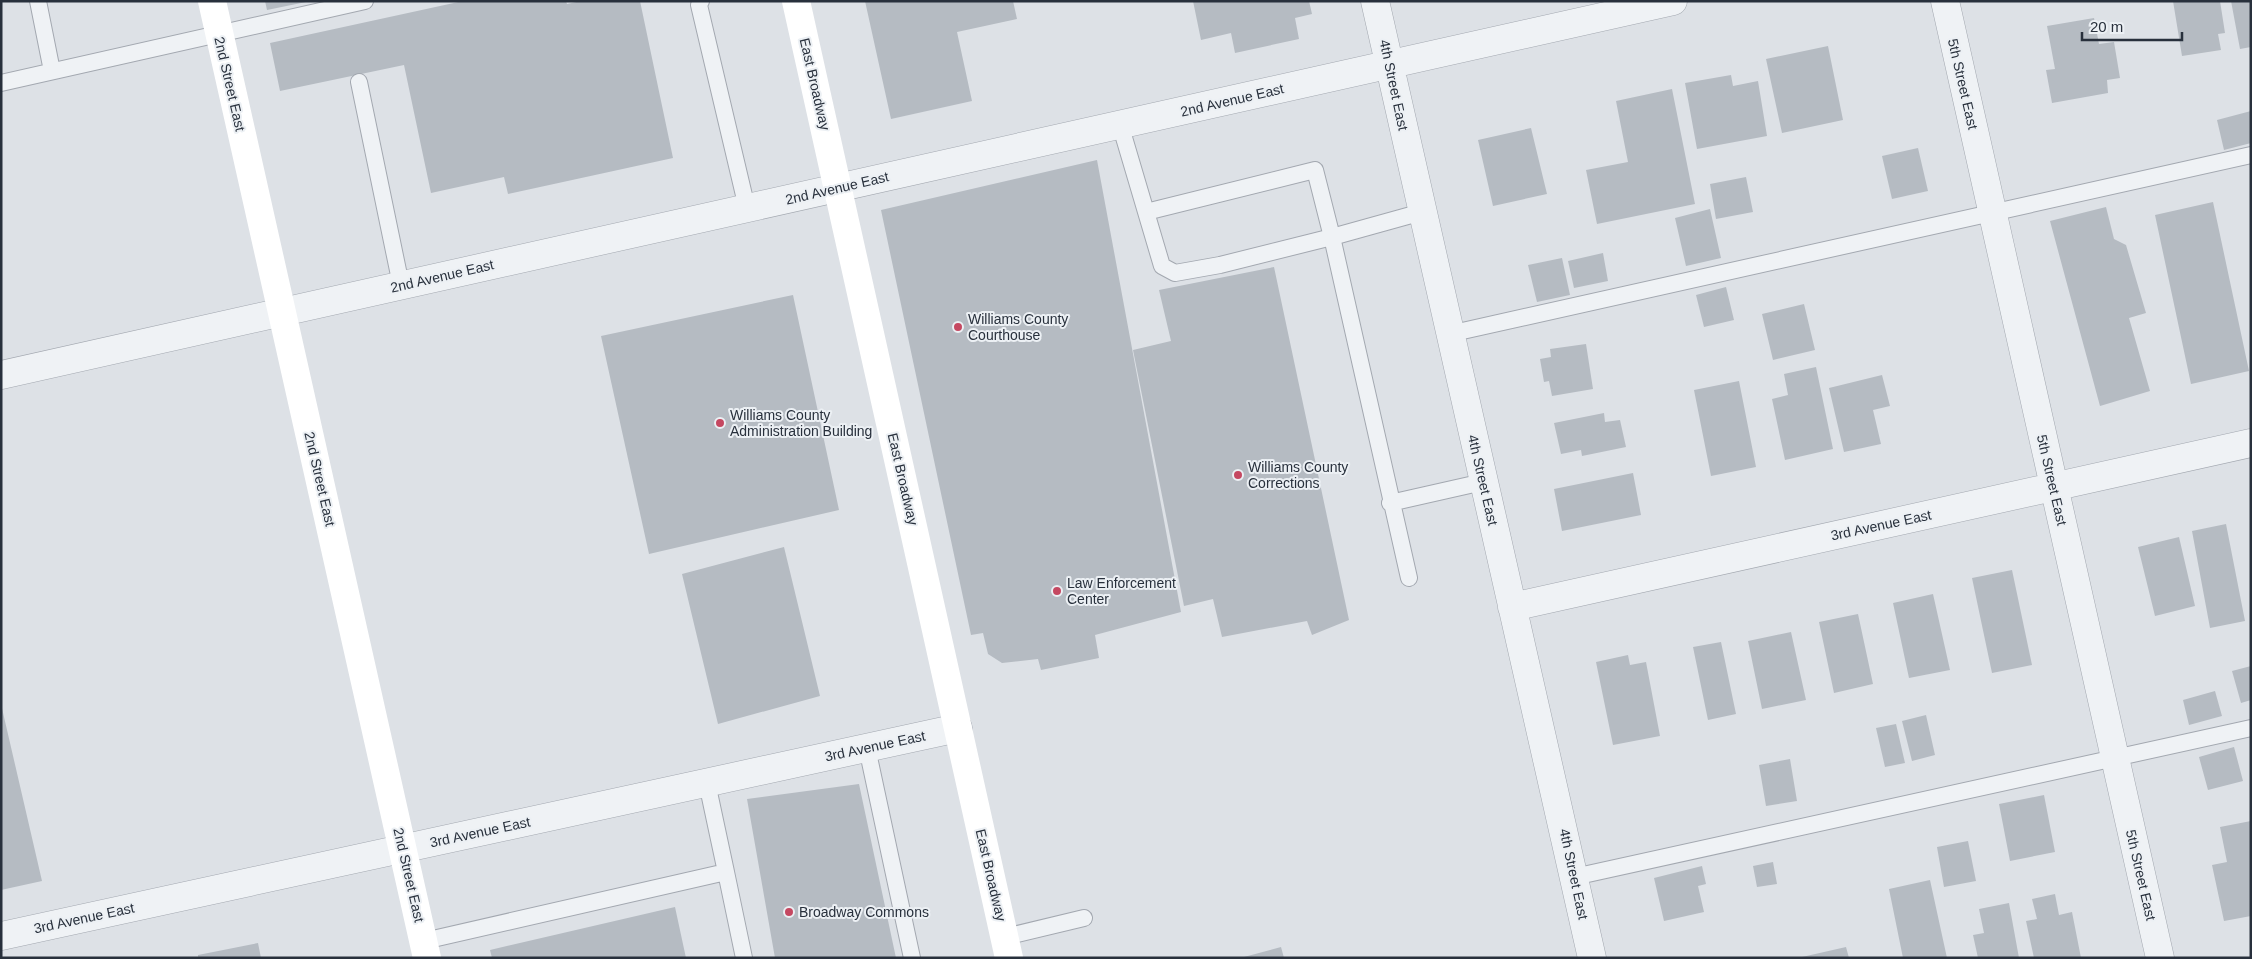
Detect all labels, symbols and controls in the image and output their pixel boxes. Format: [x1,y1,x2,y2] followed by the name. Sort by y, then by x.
[2082,10,2182,42] scale bar
[2090,18,2123,35] text: 20 m
[211,35,249,133] street label: 2nd Street East
[797,36,833,132] street label: East Broadway
[1945,37,1981,131] street label: 5th Street East
[1377,38,1411,132] street label: 4th Street East
[1179,80,1285,120] street label: 2nd Avenue East
[784,168,890,208] street label: 2nd Avenue East
[389,256,495,296] street label: 2nd Avenue East
[968,311,1068,343] place label: Williams County Courthouse
[952,321,964,333] marker: Williams County Courthouse
[730,407,872,439] place label: Williams County Administration Building
[714,417,726,429] marker: Williams County Administration Building
[301,430,339,528] street label: 2nd Street East
[885,431,921,527] street label: East Broadway
[1465,433,1501,527] street label: 4th Street East
[2034,433,2070,527] street label: 5th Street East
[1248,459,1348,491] place label: Williams County Corrections
[1232,469,1244,481] marker: Williams County Corrections
[1829,506,1933,543] street label: 3rd Avenue East
[1067,575,1176,607] place label: Law Enforcement Center
[1051,585,1063,597] marker: Law Enforcement Center
[823,727,927,764] street label: 3rd Avenue East
[428,813,532,850] street label: 3rd Avenue East
[390,826,428,924] street label: 2nd Street East
[973,827,1009,923] street label: East Broadway
[1557,827,1591,921] street label: 4th Street East
[2123,828,2159,922] street label: 5th Street East
[32,899,136,936] street label: 3rd Avenue East
[799,904,929,920] place label: Broadway Commons
[783,906,795,918] marker: Broadway Commons

